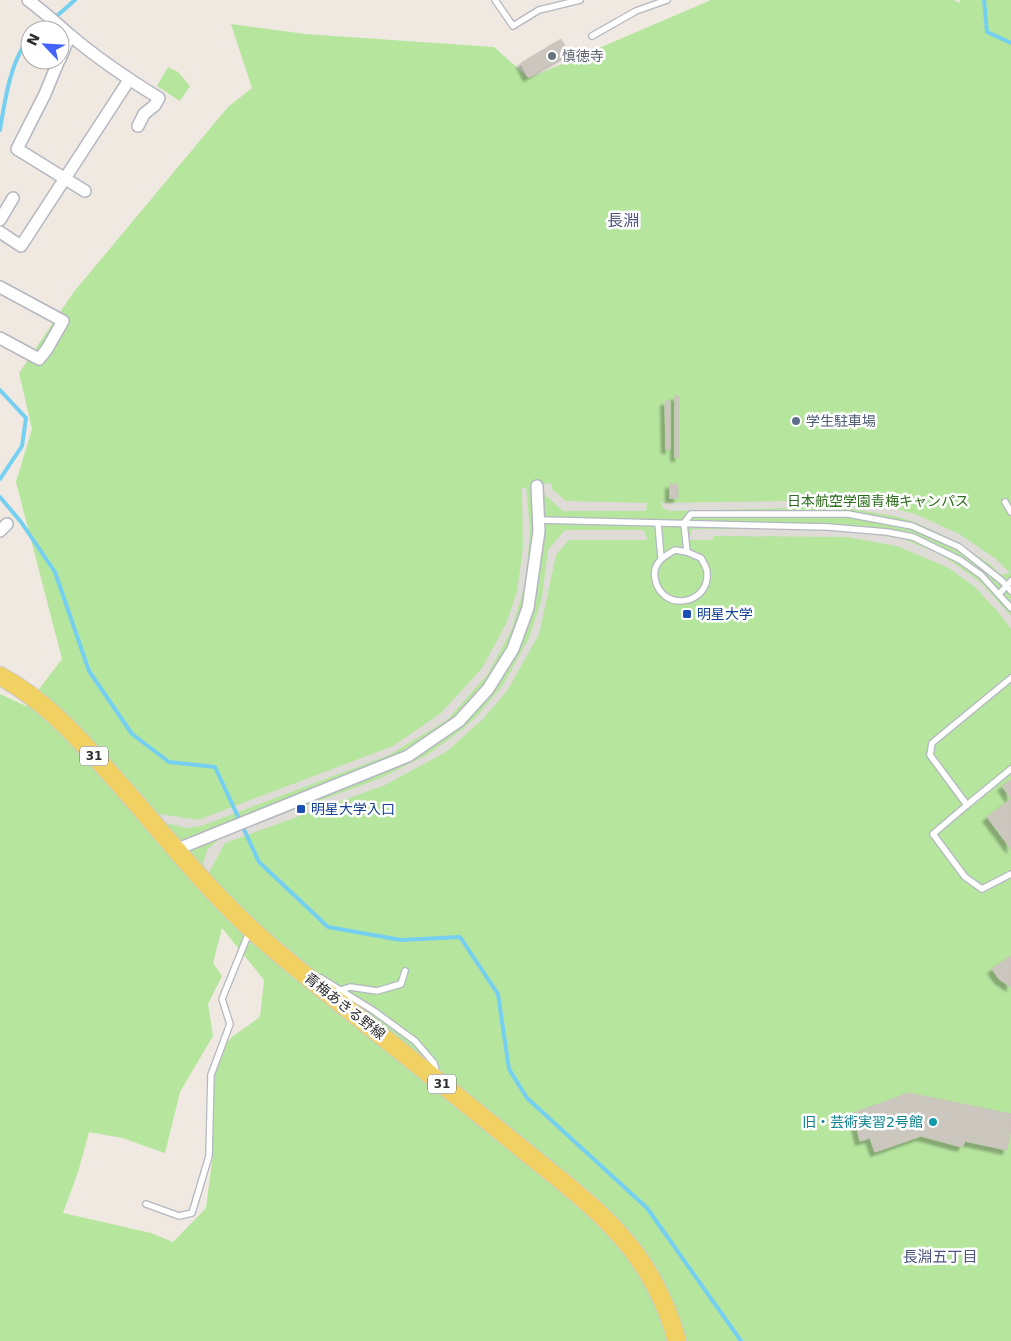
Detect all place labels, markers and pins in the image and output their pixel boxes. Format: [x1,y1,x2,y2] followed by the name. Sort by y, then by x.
[562,48,604,64] place label: 慎徳寺
[546,50,558,62] marker: 慎徳寺
[806,413,876,429] place label: 学生駐車場
[790,415,802,427] marker: 学生駐車場
[697,606,753,622] place label: 明星大学
[681,608,693,620] marker: 明星大学
[311,801,395,817] place label: 明星大学入口
[295,803,307,815] marker: 明星大学入口
[802,1114,923,1130] place label: 旧・芸術実習2号館
[927,1116,939,1128] marker: 旧・芸術実習2号館

